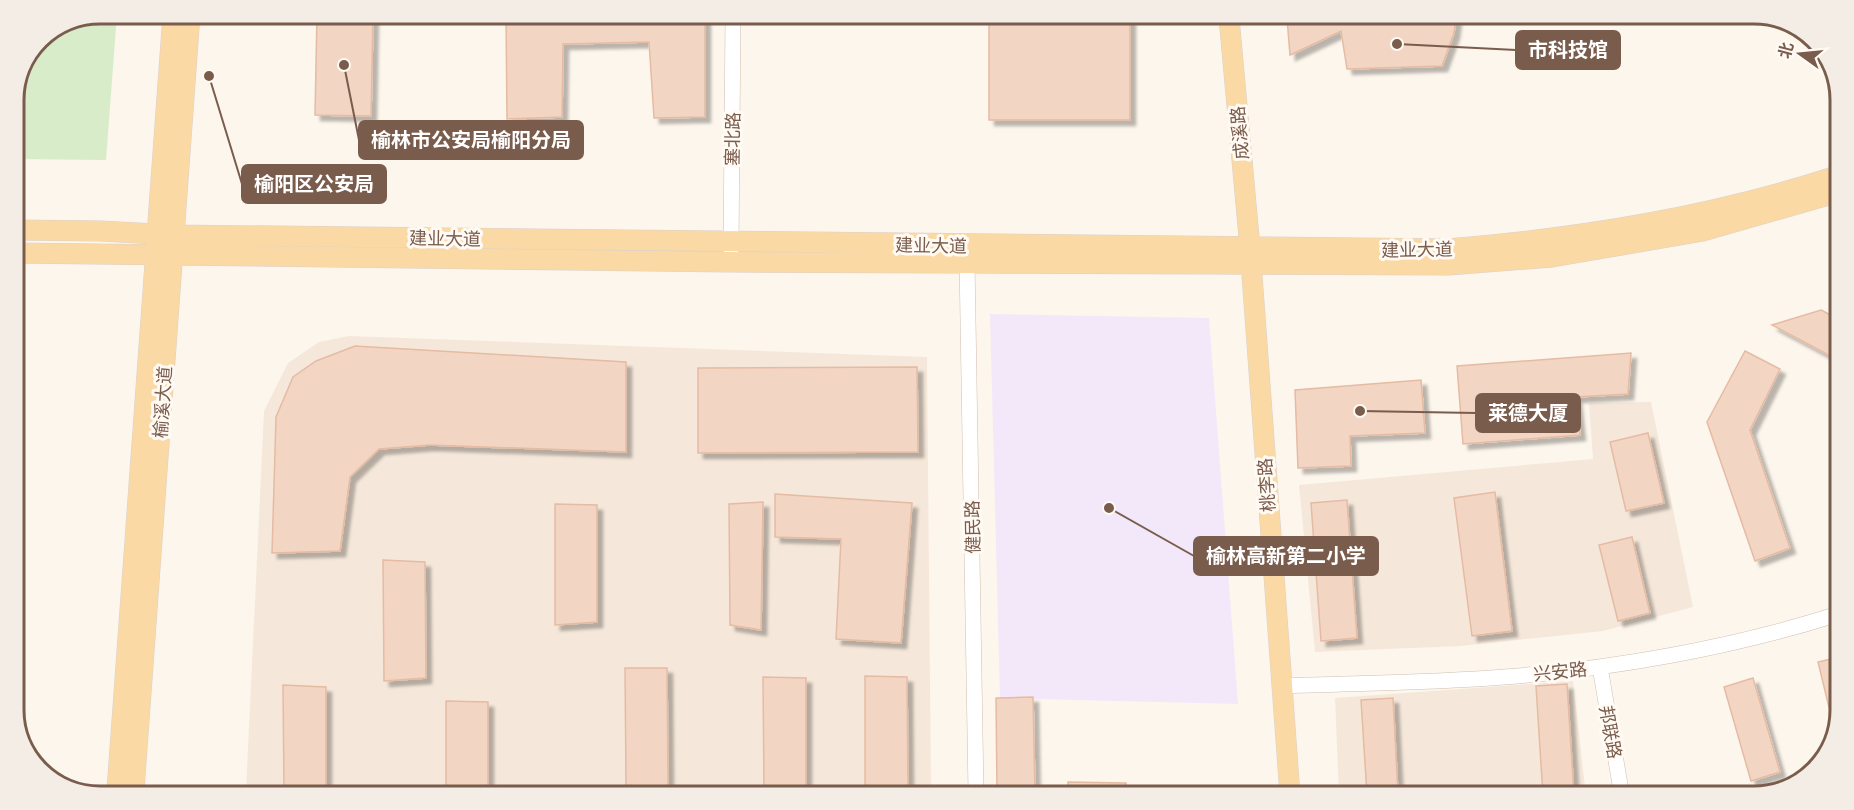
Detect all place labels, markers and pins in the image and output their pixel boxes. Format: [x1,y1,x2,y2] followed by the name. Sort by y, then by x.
[1516,31,1620,69] callout: 市科技馆
[359,121,583,159] callout: 榆林市公安局榆阳分局
[242,165,386,203] callout: 榆阳区公安局
[1476,394,1580,432] callout: 莱德大厦
[1194,537,1378,575] callout: 榆林高新第二小学

